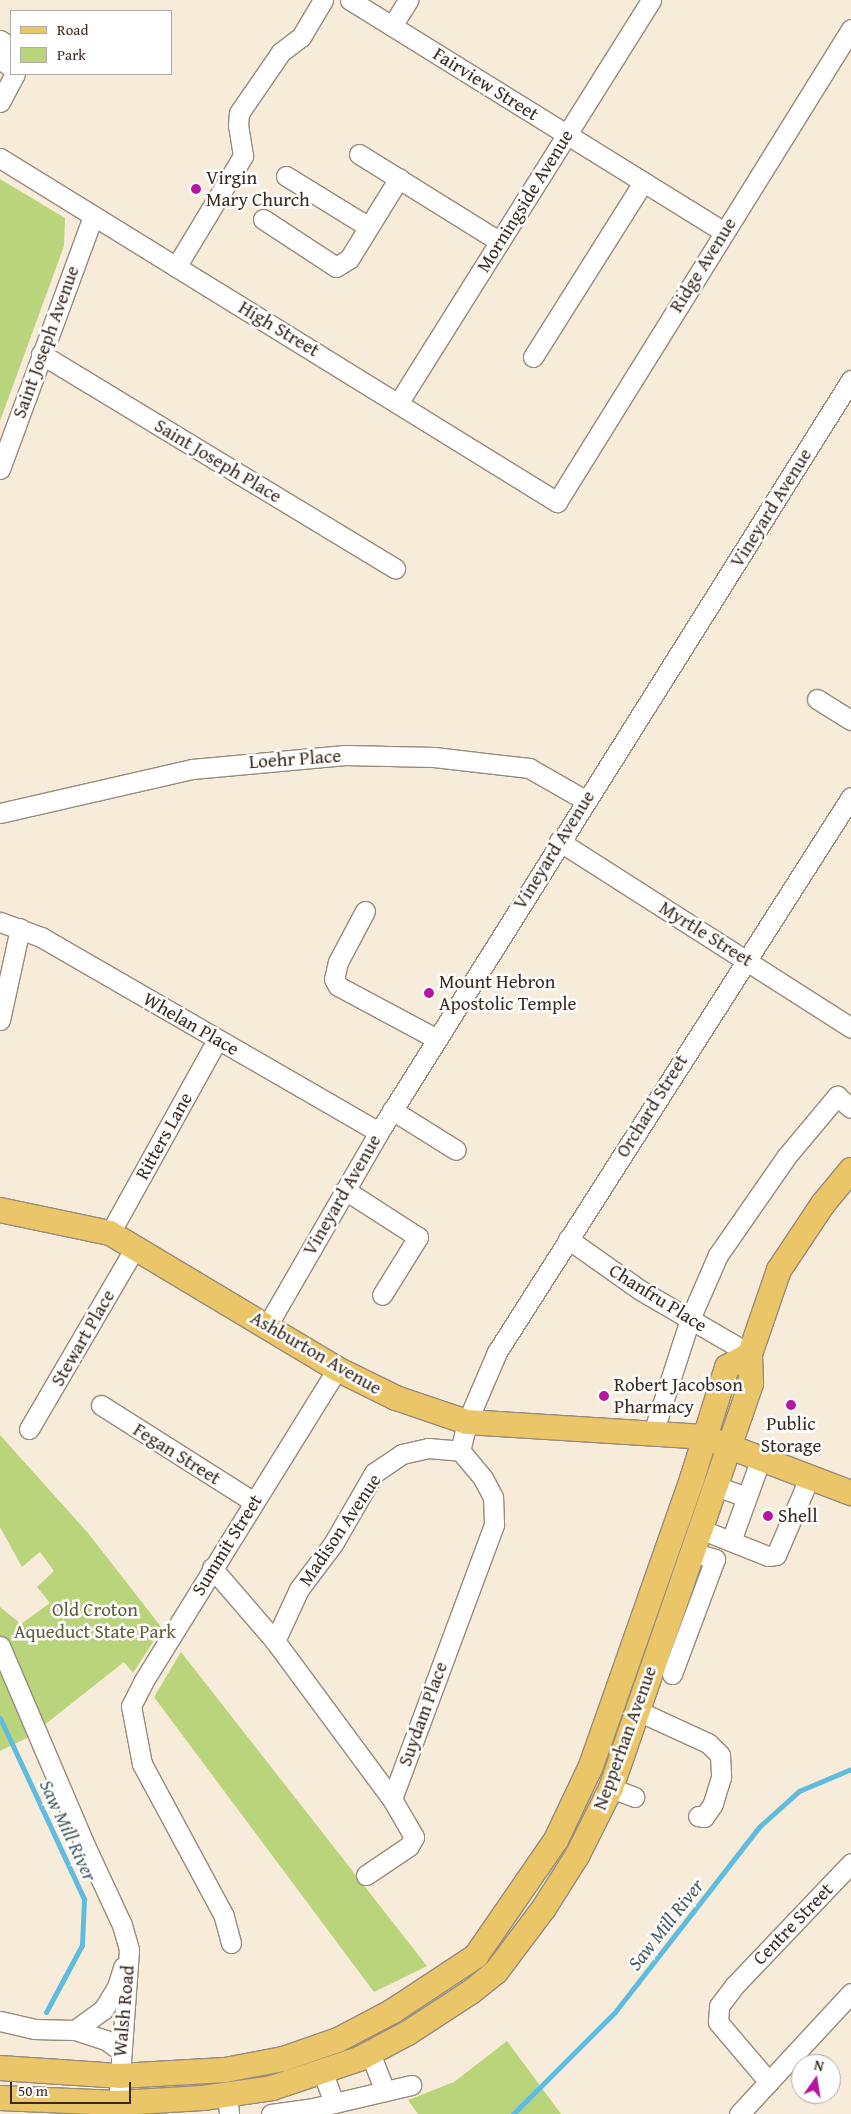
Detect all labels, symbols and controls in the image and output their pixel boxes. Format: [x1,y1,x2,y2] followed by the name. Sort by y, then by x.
[10,10,172,75] legend
[57,19,88,40] text: Road
[429,43,543,125] street label: Fairview Street
[57,44,86,65] text: Park
[472,126,578,276] street label: Morningside Avenue
[206,167,310,211] place label: Virgin Mary Church
[190,183,202,195] marker: Virgin Mary Church
[665,213,741,317] street label: Ridge Avenue
[8,263,84,421] street label: Saint Joseph Avenue
[234,296,324,362] street label: High Street
[150,414,286,508] street label: Saint Joseph Place
[725,444,817,572] street label: Vineyard Avenue
[248,744,342,774] street label: Loehr Place
[508,786,600,914] street label: Vineyard Avenue
[655,896,757,972] street label: Myrtle Street
[439,971,577,1015] place label: Mount Hebron Apostolic Temple
[139,987,243,1061] street label: Whelan Place
[423,987,435,999] marker: Mount Hebron Apostolic Temple
[611,1050,693,1162] street label: Orchard Street
[131,1088,197,1184] street label: Ritters Lane
[298,1130,386,1260] street label: Vineyard Avenue
[605,1259,711,1337] street label: Chanfru Place
[46,1286,120,1390] street label: Stewart Place
[247,1306,385,1400] street label: Ashburton Avenue
[614,1374,743,1418] place label: Robert Jacobson Pharmacy
[598,1390,610,1402] marker: Robert Jacobson Pharmacy
[785,1399,797,1411] marker: Public Storage
[761,1413,821,1457] place label: Public Storage
[129,1418,225,1490] street label: Fegan Street
[294,1470,386,1590] street label: Madison Avenue
[187,1490,267,1600] street label: Summit Street
[778,1505,818,1527] place label: Shell
[762,1510,774,1522] marker: Shell
[14,1599,176,1643] park label: Old Croton Aqueduct State Park
[394,1659,452,1769] street label: Suydam Place
[588,1663,662,1813] street label: Nepperhan Avenue
[35,1775,103,1885] water label: Saw Mill River
[622,1874,708,1974] water label: Saw Mill River
[748,1878,838,1970] street label: Centre Street
[109,1964,139,2058] street label: Walsh Road
[791,2054,841,2104] north arrow
[812,2055,826,2076] text: N
[12,2072,134,2104] scale bar
[18,2080,48,2101] text: 50 m

